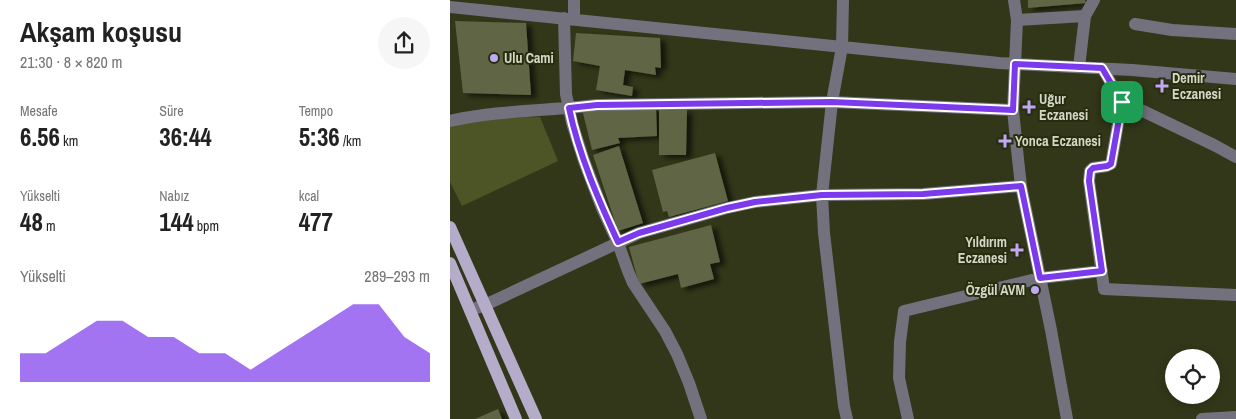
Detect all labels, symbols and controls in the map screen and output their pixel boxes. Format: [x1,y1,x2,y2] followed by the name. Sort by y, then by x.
[20,13,182,51] text: Akşam koşusu
[378,17,430,69] button: share
[504,49,554,67] place label: Ulu Cami
[20,51,123,73] text: 21:30 · 8 × 820 m
[488,52,500,64] marker: Ulu Cami
[1172,69,1221,103] place label: Demir Eczanesi
[1156,80,1168,92] marker: Demir Eczanesi
[1101,81,1143,123] pin
[1108,88,1136,116] icon: arrive
[1039,90,1088,124] place label: Uğur Eczanesi
[1023,101,1035,113] marker: Uğur Eczanesi
[20,102,58,120] text: Mesafe
[159,102,184,120] text: Süre
[299,102,333,120] text: Tempo
[20,120,60,154] text: 6.56
[159,120,212,154] text: 36:44
[299,120,340,154] text: 5:36
[60,132,78,150] text: km
[340,132,361,150] text: /km
[1015,132,1101,150] place label: Yonca Eczanesi
[999,135,1011,147] marker: Yonca Eczanesi
[20,187,60,205] text: Yükselti
[159,187,189,205] text: Nabız
[299,187,319,205] text: kcal
[20,205,43,239] text: 48
[159,205,194,239] text: 144
[299,205,333,239] text: 477
[43,217,56,235] text: m
[194,217,219,235] text: bpm
[958,233,1007,267] place label: Yıldırım Eczanesi
[1011,244,1023,256] marker: Yıldırım Eczanesi
[20,265,66,287] text: Yükselti
[364,265,430,287] text: 289–293 m
[966,281,1025,299] place label: Özgül AVM
[1029,284,1041,296] marker: Özgül AVM
[1165,349,1220,404] map controls
[1165,349,1220,404] button: locate

